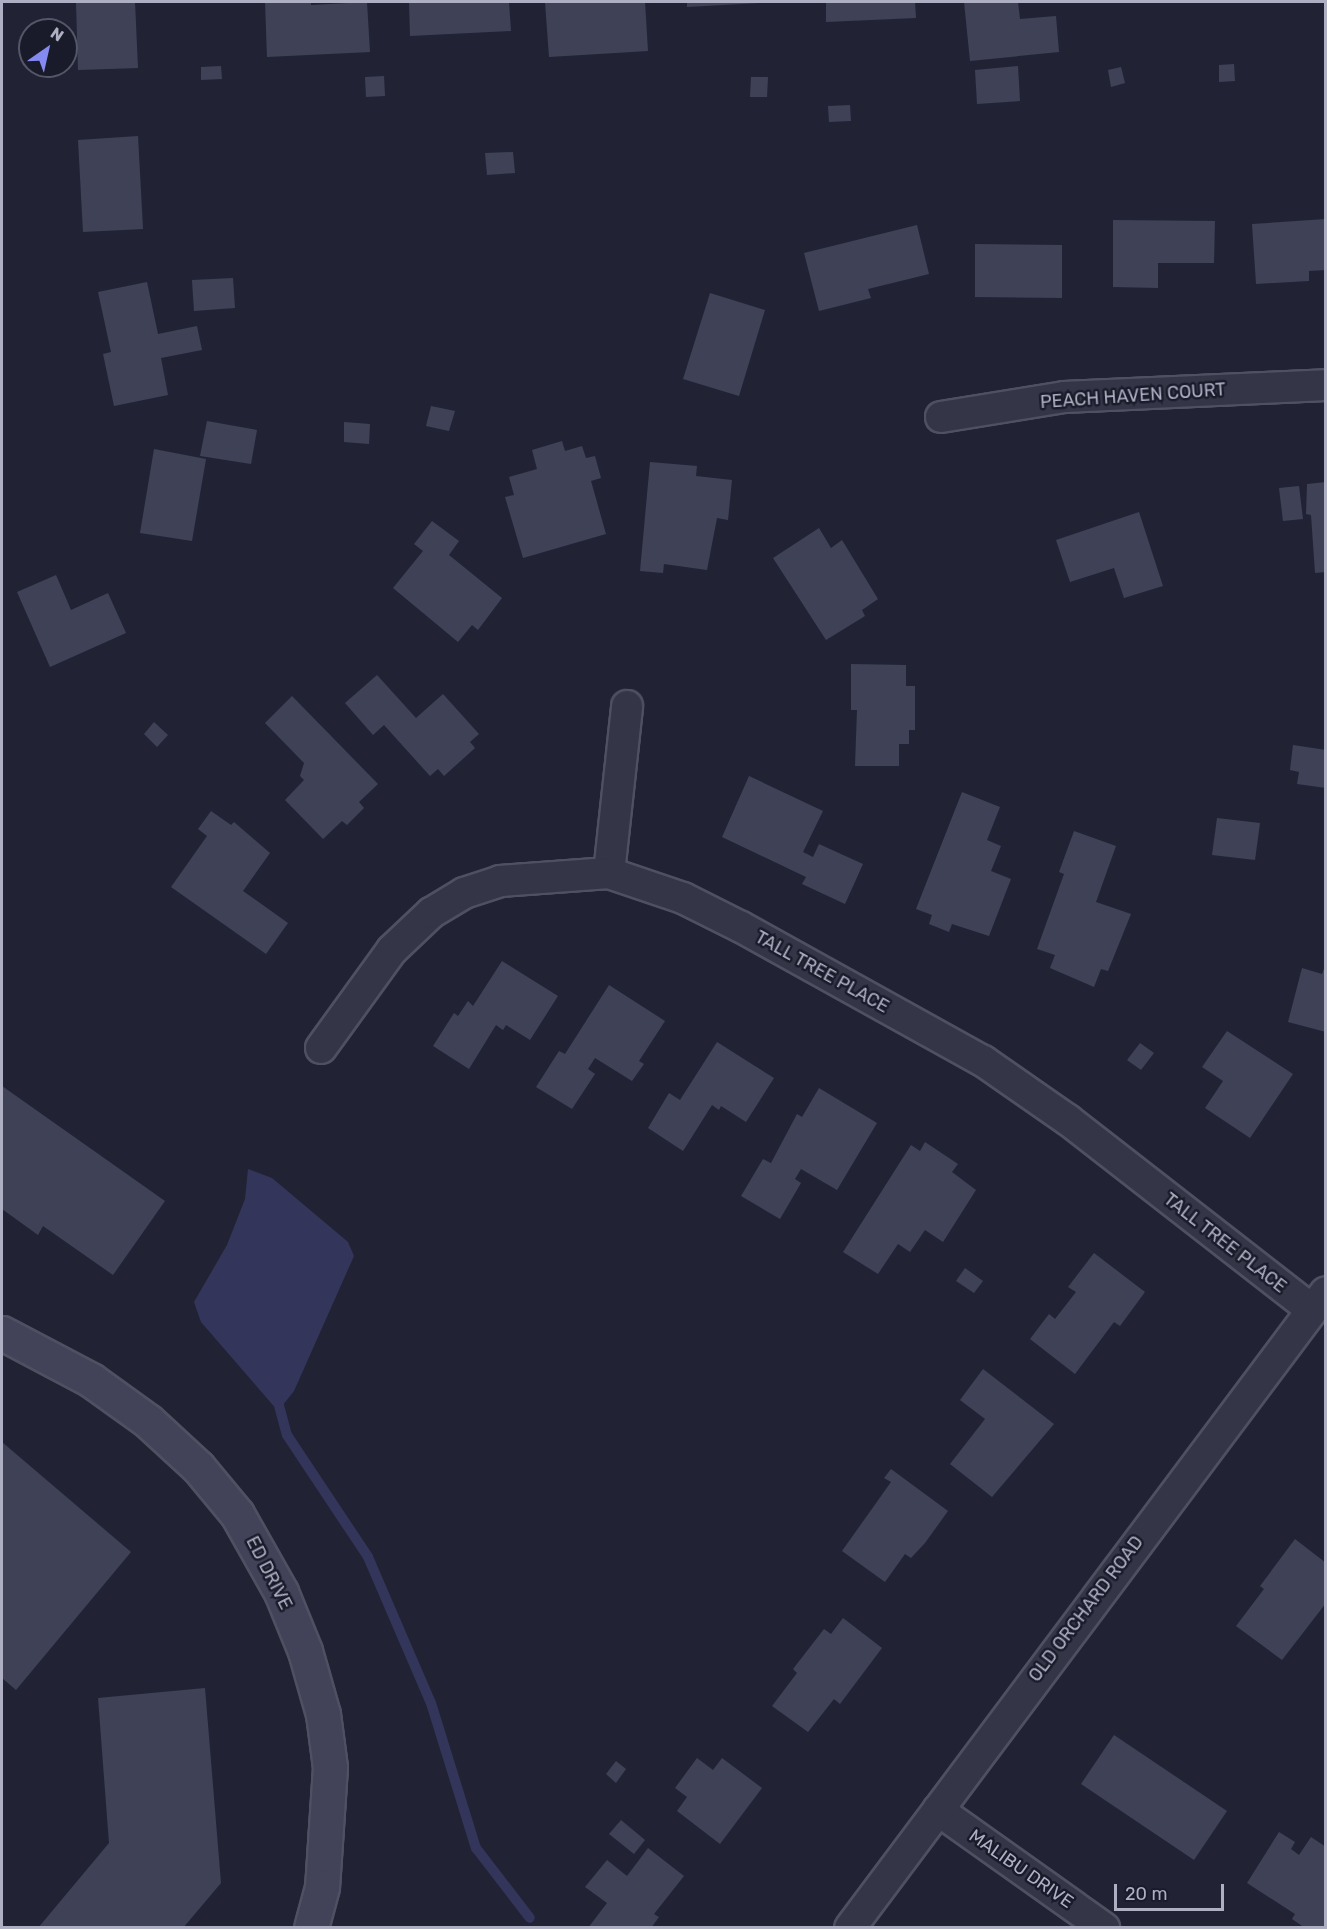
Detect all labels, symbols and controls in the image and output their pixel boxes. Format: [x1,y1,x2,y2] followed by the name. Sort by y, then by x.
[18,18,78,78] north arrow
[47,23,67,45] text: N
[1039,379,1227,413] street label: PEACH HAVEN COURT
[751,926,893,1018] street label: TALL TREE PLACE
[1159,1188,1291,1298] street label: TALL TREE PLACE
[1024,1532,1148,1686] street label: OLD ORCHARD ROAD
[241,1533,297,1613] street label: ED DRIVE
[965,1825,1077,1913] street label: MALIBU DRIVE
[1117,1872,1226,1910] scale bar
[1125,1883,1167,1905] text: 20 m

